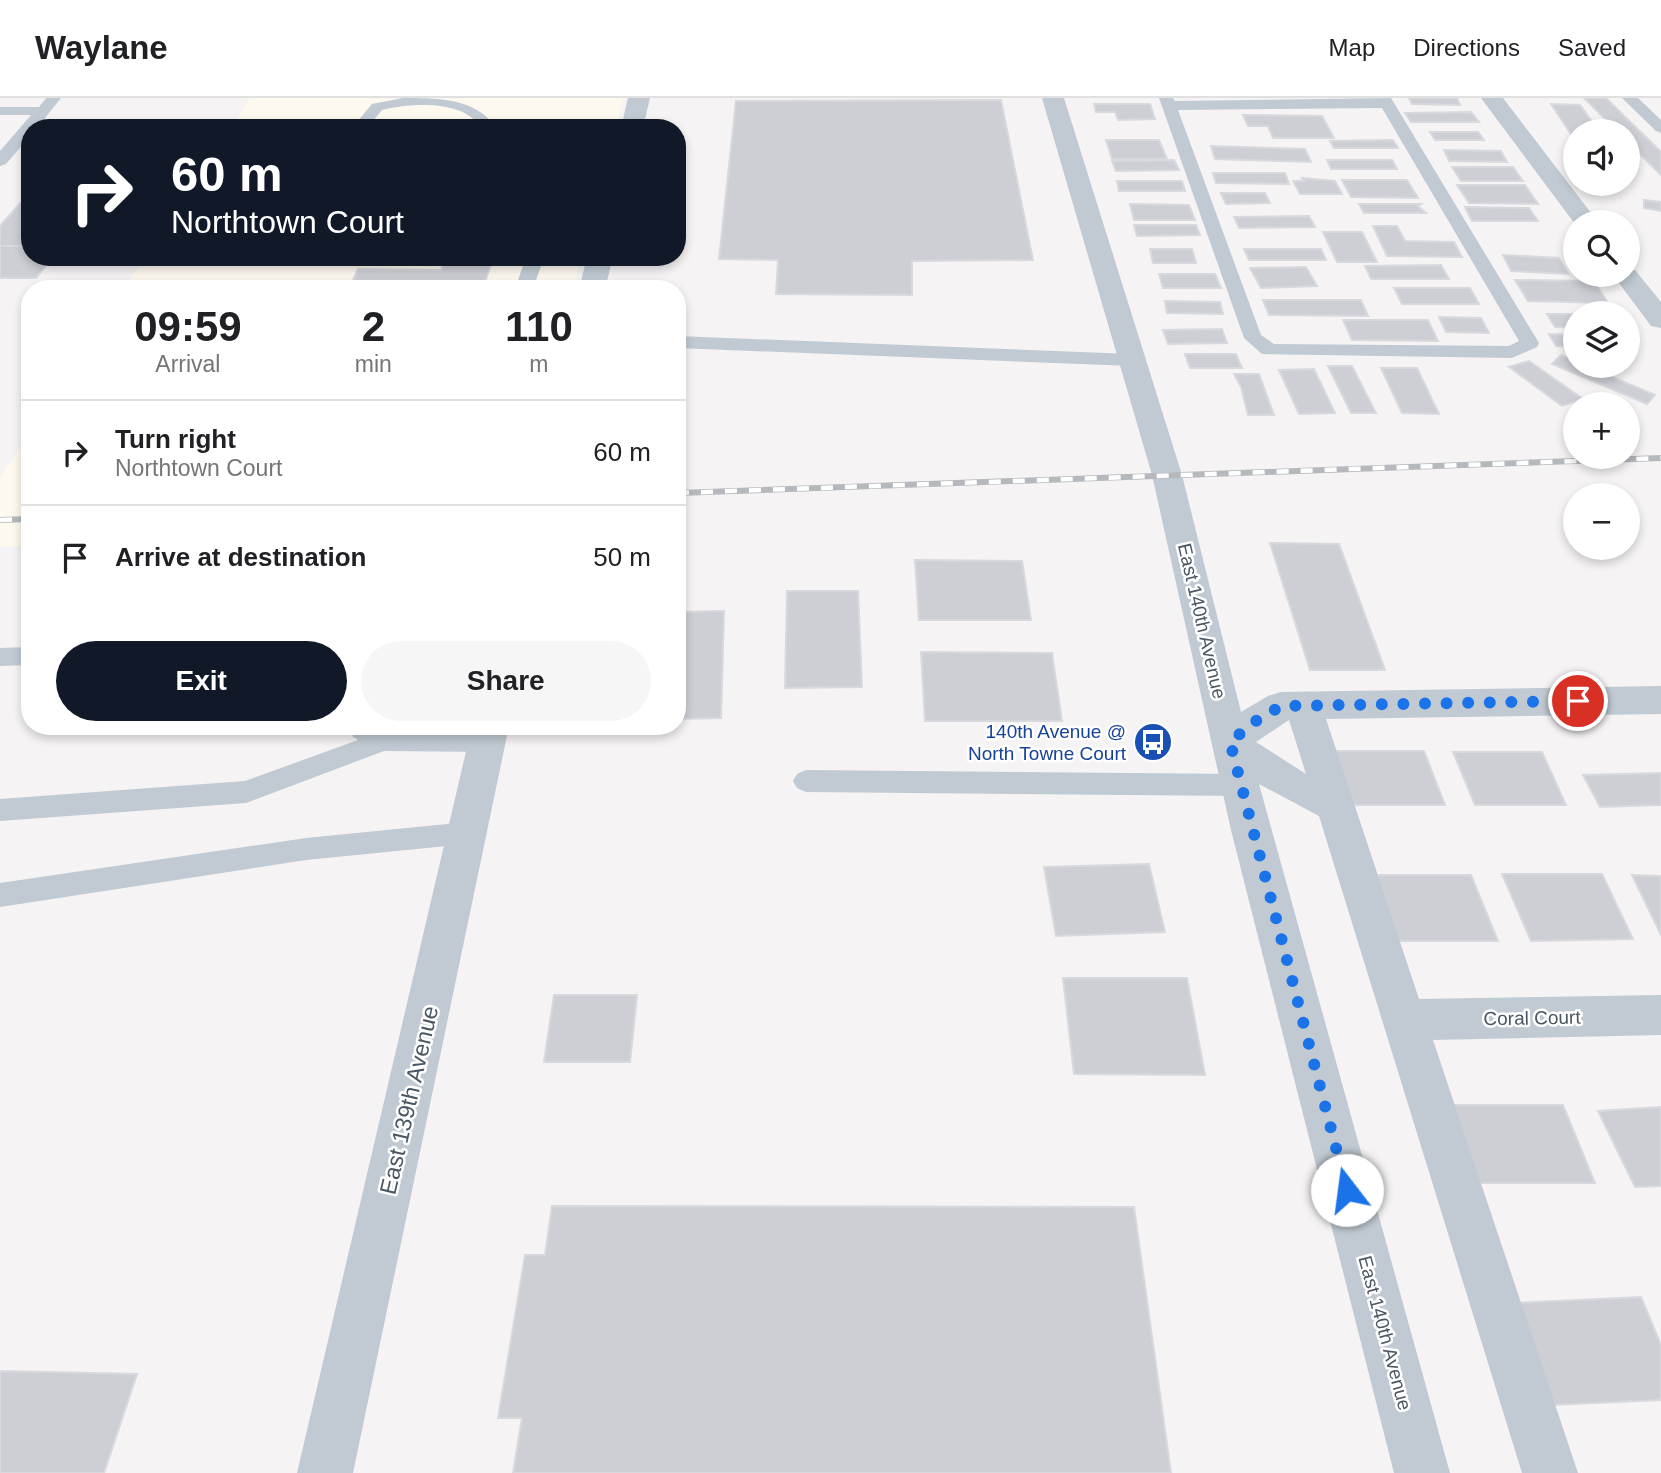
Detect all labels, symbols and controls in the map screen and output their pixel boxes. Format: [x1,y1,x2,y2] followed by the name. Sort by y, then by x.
[35,29,168,66] text: Waylane
[1329,34,1375,61] text: Map
[1413,34,1520,61] text: Directions
[1558,34,1626,61] text: Saved
[1563,119,1640,560] map controls
[1563,119,1640,196] button: sound
[56,147,147,238] icon: right
[171,147,283,201] text: 60 m
[171,204,404,240] text: Northtown Court
[1563,210,1640,287] button: search
[1563,301,1640,378] button: layers
[134,303,242,350] text: 09:59
[362,303,385,350] text: 2
[505,303,573,350] text: 110
[155,351,220,377] text: Arrival
[355,351,392,377] text: min
[529,351,549,377] text: m
[1563,392,1640,469] button: +
[115,424,236,454] text: Turn right
[56,434,94,472] icon: right
[593,437,651,467] text: 60 m
[115,455,282,481] text: Northtown Court
[1563,483,1640,560] button: −
[56,539,94,577] icon: arrive
[1174,541,1230,701] street label: East 140th Avenue
[115,542,366,572] text: Arrive at destination
[593,542,651,572] text: 50 m
[56,641,347,721] button: Exit
[361,641,651,721] button: Share
[1548,671,1608,731] pin
[1559,682,1597,720] icon: arrive
[968,721,1127,764] place label: 140th Avenue @ North Towne Court
[1132,721,1174,763] bus stop icon: 140th Avenue @ North Towne Court
[375,1003,443,1197] street label: East 139th Avenue
[1483,1007,1581,1029] street label: Coral Court
[1310,1153,1384,1227] position arrow
[1354,1253,1416,1413] street label: East 140th Avenue

